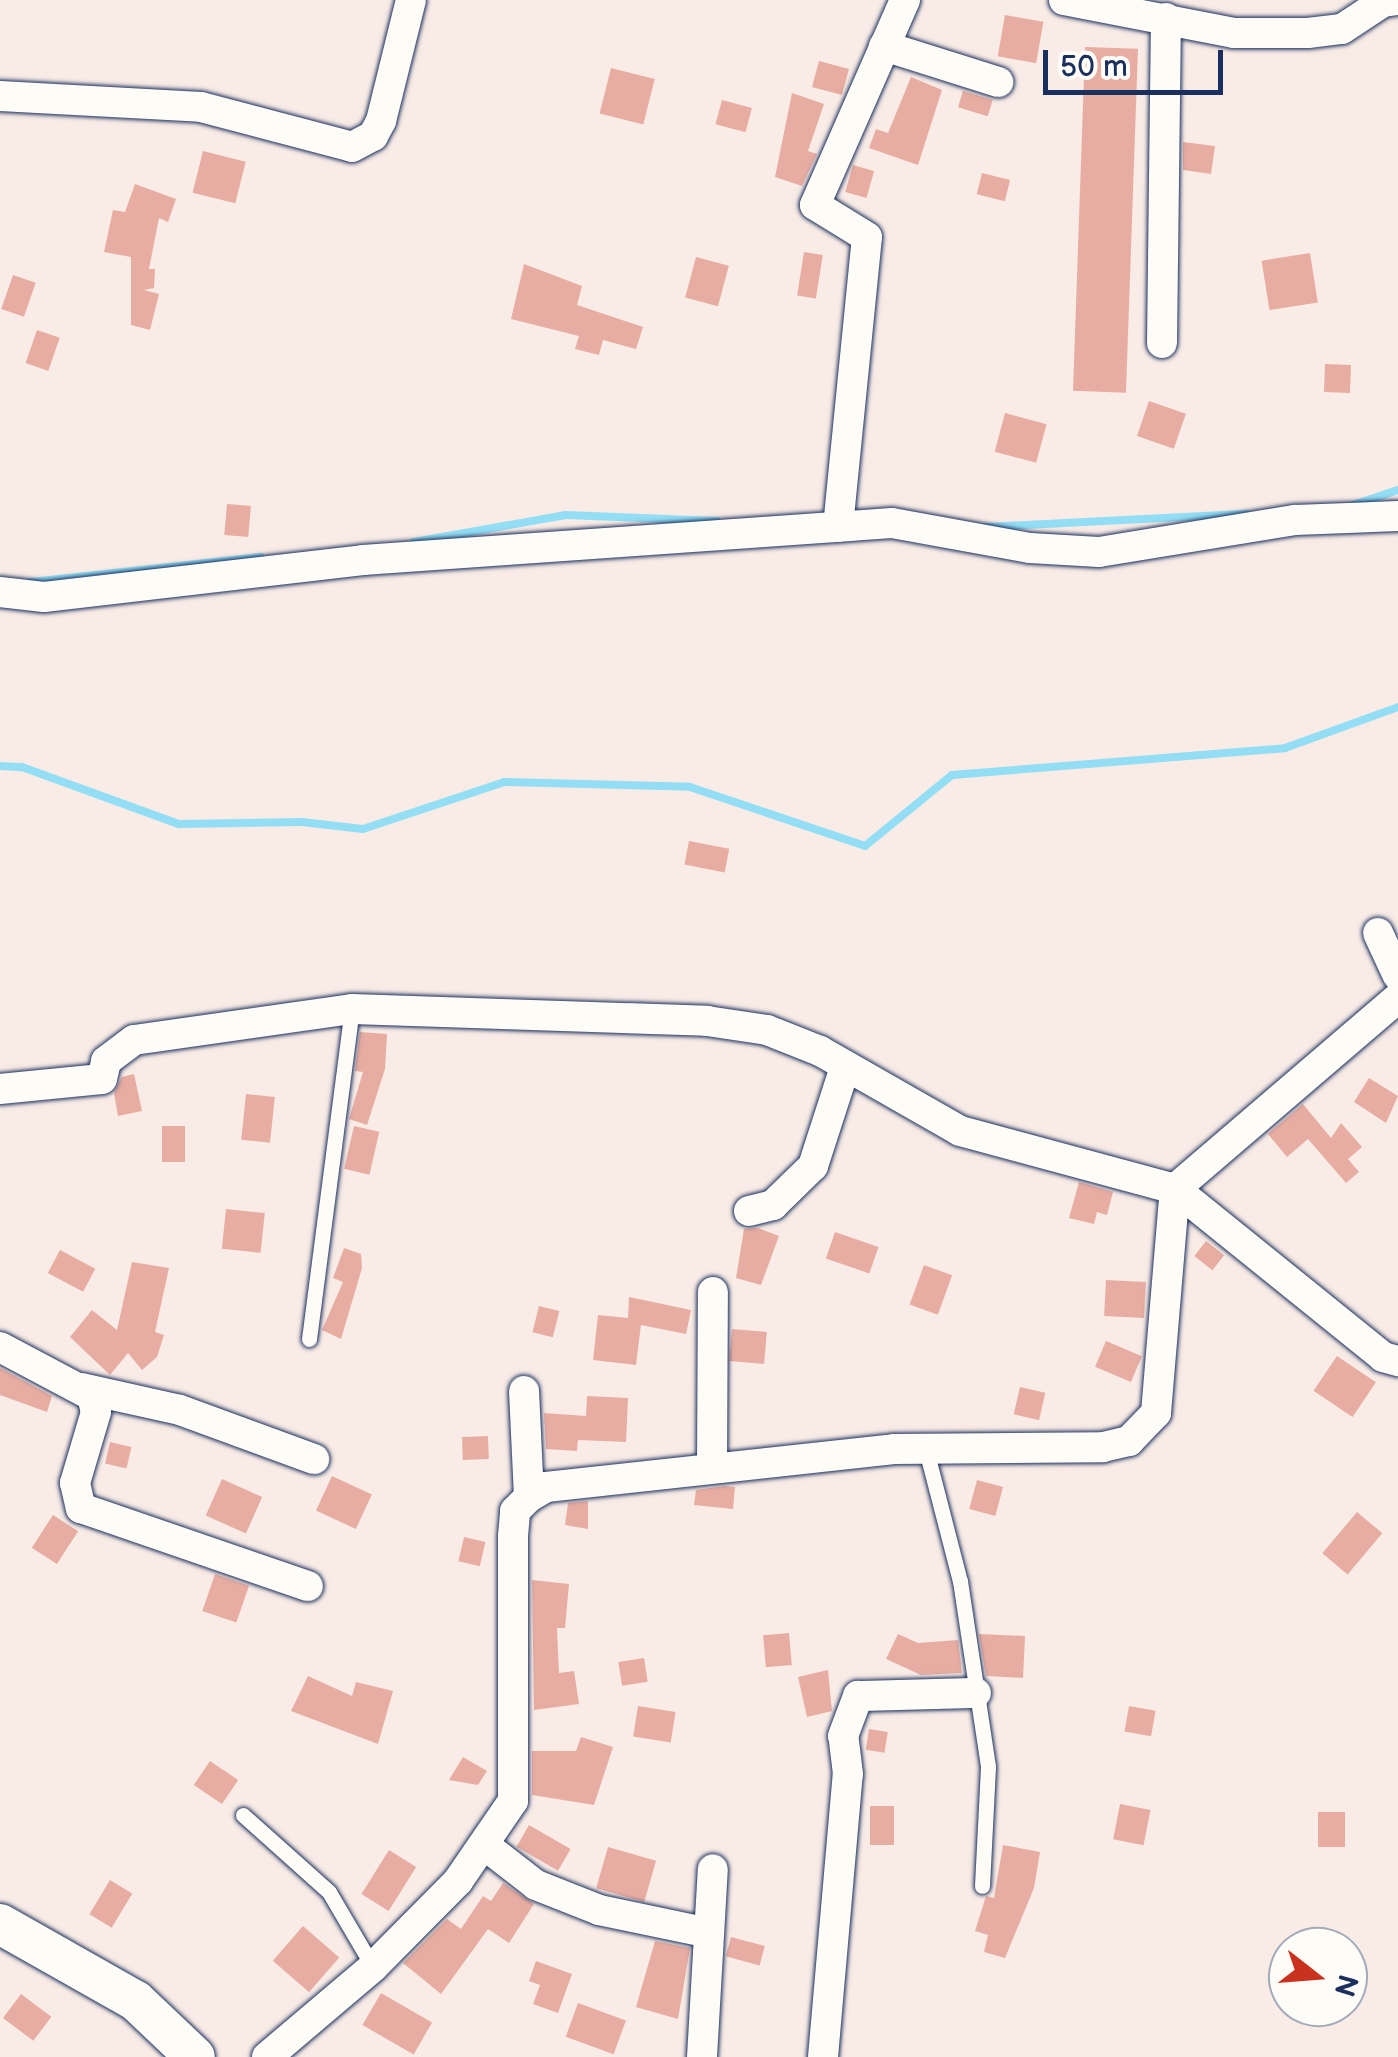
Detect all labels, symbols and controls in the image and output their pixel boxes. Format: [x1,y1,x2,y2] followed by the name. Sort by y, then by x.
[1048,30,1228,92] scale bar
[1060,49,1128,85] text: 50 m
[1268,1927,1368,2027] north arrow
[1326,1970,1364,2000] text: N

